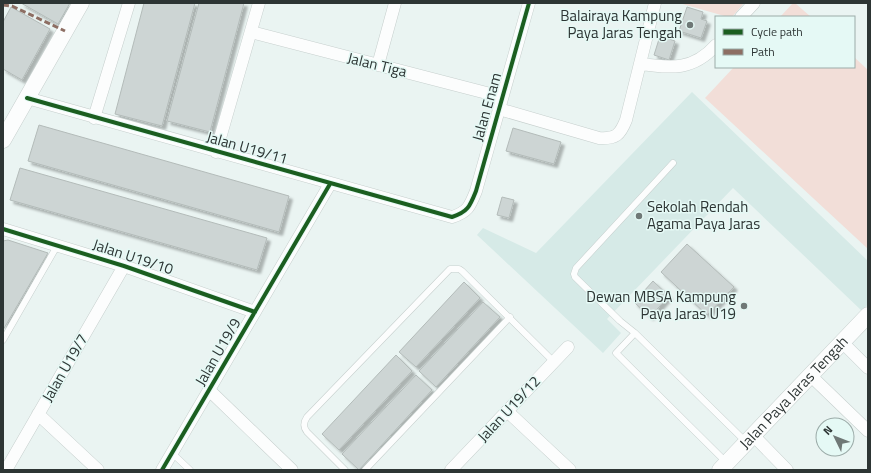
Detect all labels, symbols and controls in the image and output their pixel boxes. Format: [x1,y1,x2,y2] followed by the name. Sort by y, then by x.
[560,4,682,44] place label: Balairaya Kampung Paya Jaras Tengah
[715,16,855,68] legend
[685,20,695,30] marker: Balairaya Kampung Paya Jaras Tengah
[751,22,803,41] text: Cycle path
[751,42,775,61] text: Path
[345,46,410,83] street label: Jalan Tiga
[466,70,507,144] street label: Jalan Enam
[204,125,291,170] street label: Jalan U19/11
[647,195,760,235] place label: Sekolah Rendah Agama Paya Jaras
[634,211,644,221] marker: Sekolah Rendah Agama Paya Jaras
[90,233,176,280] street label: Jalan U19/10
[586,285,736,325] place label: Dewan MBSA Kampung Paya Jaras U19
[739,301,749,311] marker: Dewan MBSA Kampung Paya Jaras U19
[189,313,246,390] street label: Jalan U19/9
[36,329,93,406] street label: Jalan U19/7
[734,331,853,454] street label: Jalan Paya Jaras Tengah
[472,370,546,447] street label: Jalan U19/12
[815,417,855,457] north arrow
[819,422,836,438] text: N

